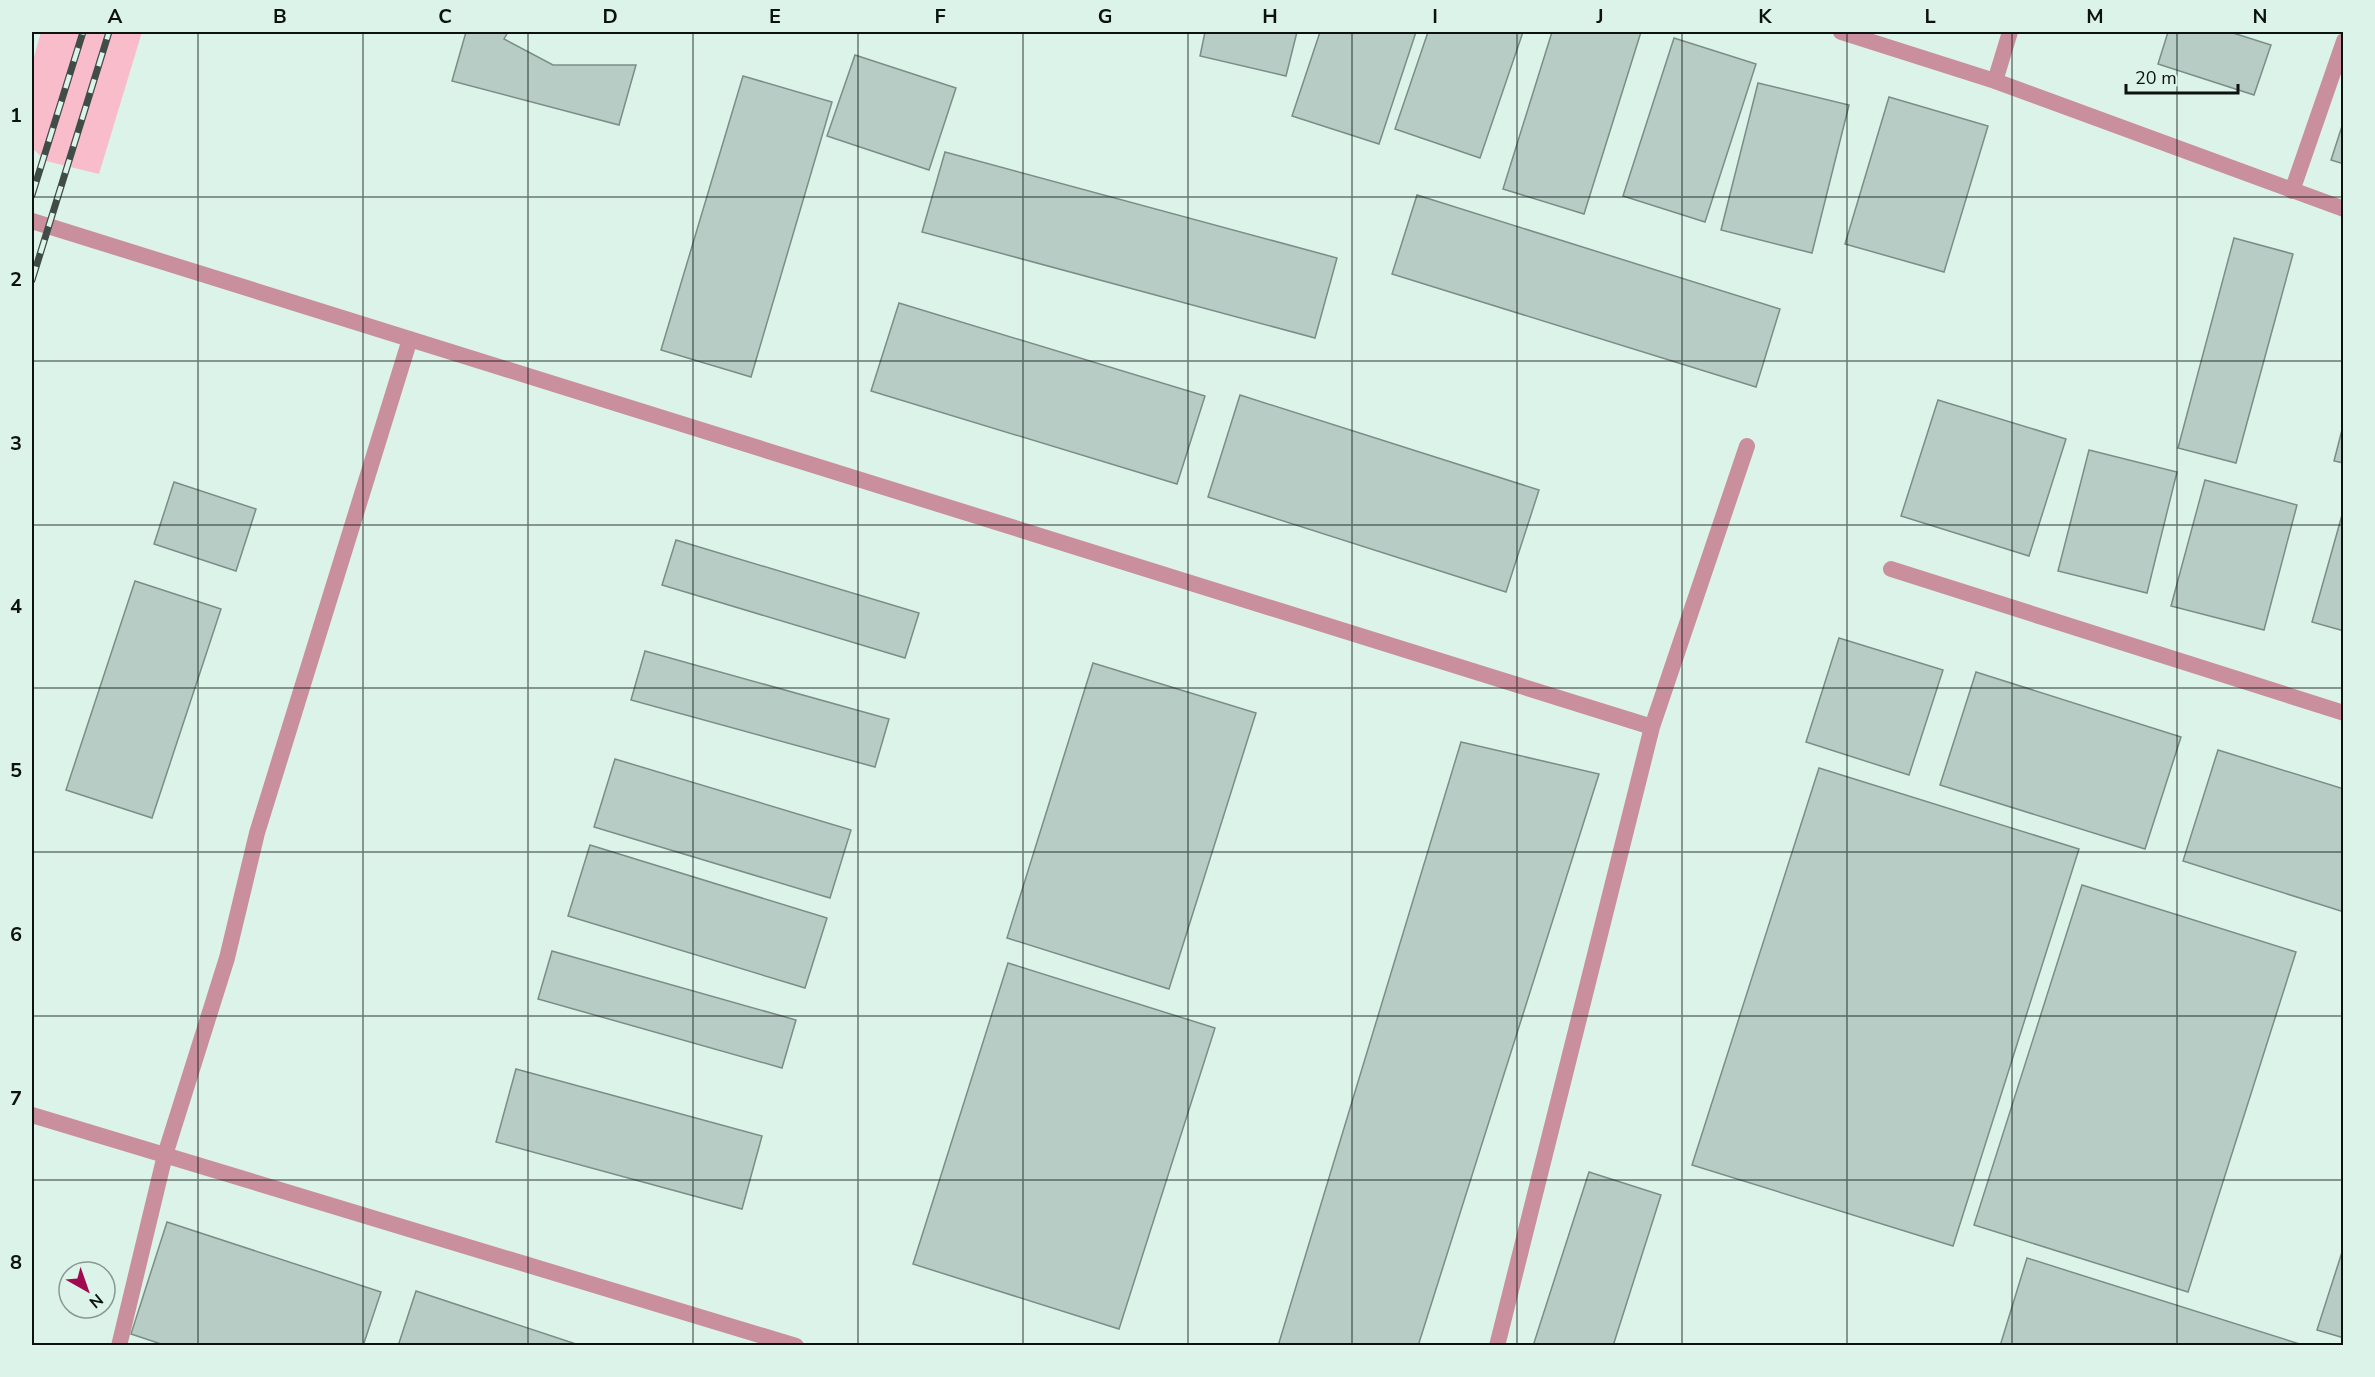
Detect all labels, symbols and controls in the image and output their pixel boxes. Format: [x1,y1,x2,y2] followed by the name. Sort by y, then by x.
[108,3,123,30] text: A
[273,3,287,30] text: B
[438,3,452,30] text: C
[602,3,618,30] text: D
[769,3,781,30] text: E
[934,3,946,30] text: F
[1098,3,1112,30] text: G
[1262,3,1278,30] text: H
[1432,3,1438,30] text: I
[1595,3,1604,30] text: J
[1758,3,1772,30] text: K
[1924,3,1936,30] text: L
[2086,3,2104,30] text: M
[2253,3,2267,30] text: N
[2126,57,2238,95] scale bar
[2135,66,2177,90] text: 20 m
[10,102,22,129] text: 1
[10,266,22,293] text: 2
[10,430,22,457] text: 3
[10,593,22,620] text: 4
[10,757,22,784] text: 5
[10,921,22,948] text: 6
[10,1085,22,1112] text: 7
[10,1249,22,1276] text: 8
[57,1260,117,1320] north arrow
[84,1288,108,1313] text: N

